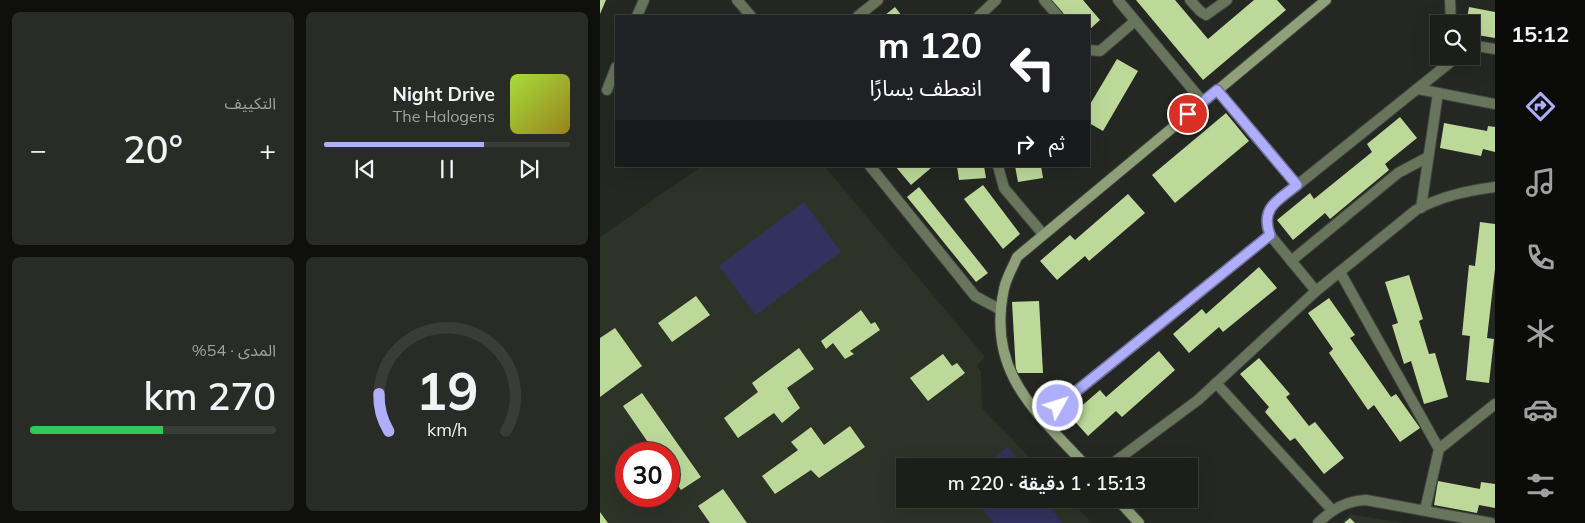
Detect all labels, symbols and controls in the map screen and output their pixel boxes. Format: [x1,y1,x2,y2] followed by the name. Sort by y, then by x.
[1430,15,1480,65] map controls
[1430,15,1480,65] button: search
[1511,20,1569,48] text: 15:12
[878,23,982,67] text: 120 m
[1000,35,1065,100] icon: left
[869,74,982,102] text: انعطف يسارًا
[393,82,495,106] text: Night Drive
[1523,89,1558,124] icon: directions
[224,93,276,113] text: التكييف
[1167,93,1209,135] pin
[1174,100,1202,128] icon: arrive
[393,106,495,126] text: The Halogens
[123,125,183,173] text: 20°
[1011,130,1039,158] icon: right
[1049,131,1065,155] text: ثم
[30,132,47,167] text: −
[259,132,276,167] text: +
[351,155,379,183] icon: previous
[433,155,461,183] icon: pause
[515,155,543,183] icon: next
[1523,165,1558,200] icon: music
[1523,240,1558,275] icon: phone
[1523,316,1558,351] icon: climate
[192,340,276,360] text: المدى · 54%
[416,358,478,423] text: 19
[143,372,276,420] text: 270 km
[1031,379,1083,431] position arrow
[1523,392,1558,427] icon: car
[427,418,467,440] text: km/h
[615,442,680,507] speed limit sign: 30
[1523,468,1558,503] icon: filters
[948,471,1146,495] text: 15:13 · 1 دقيقة · 220 m

